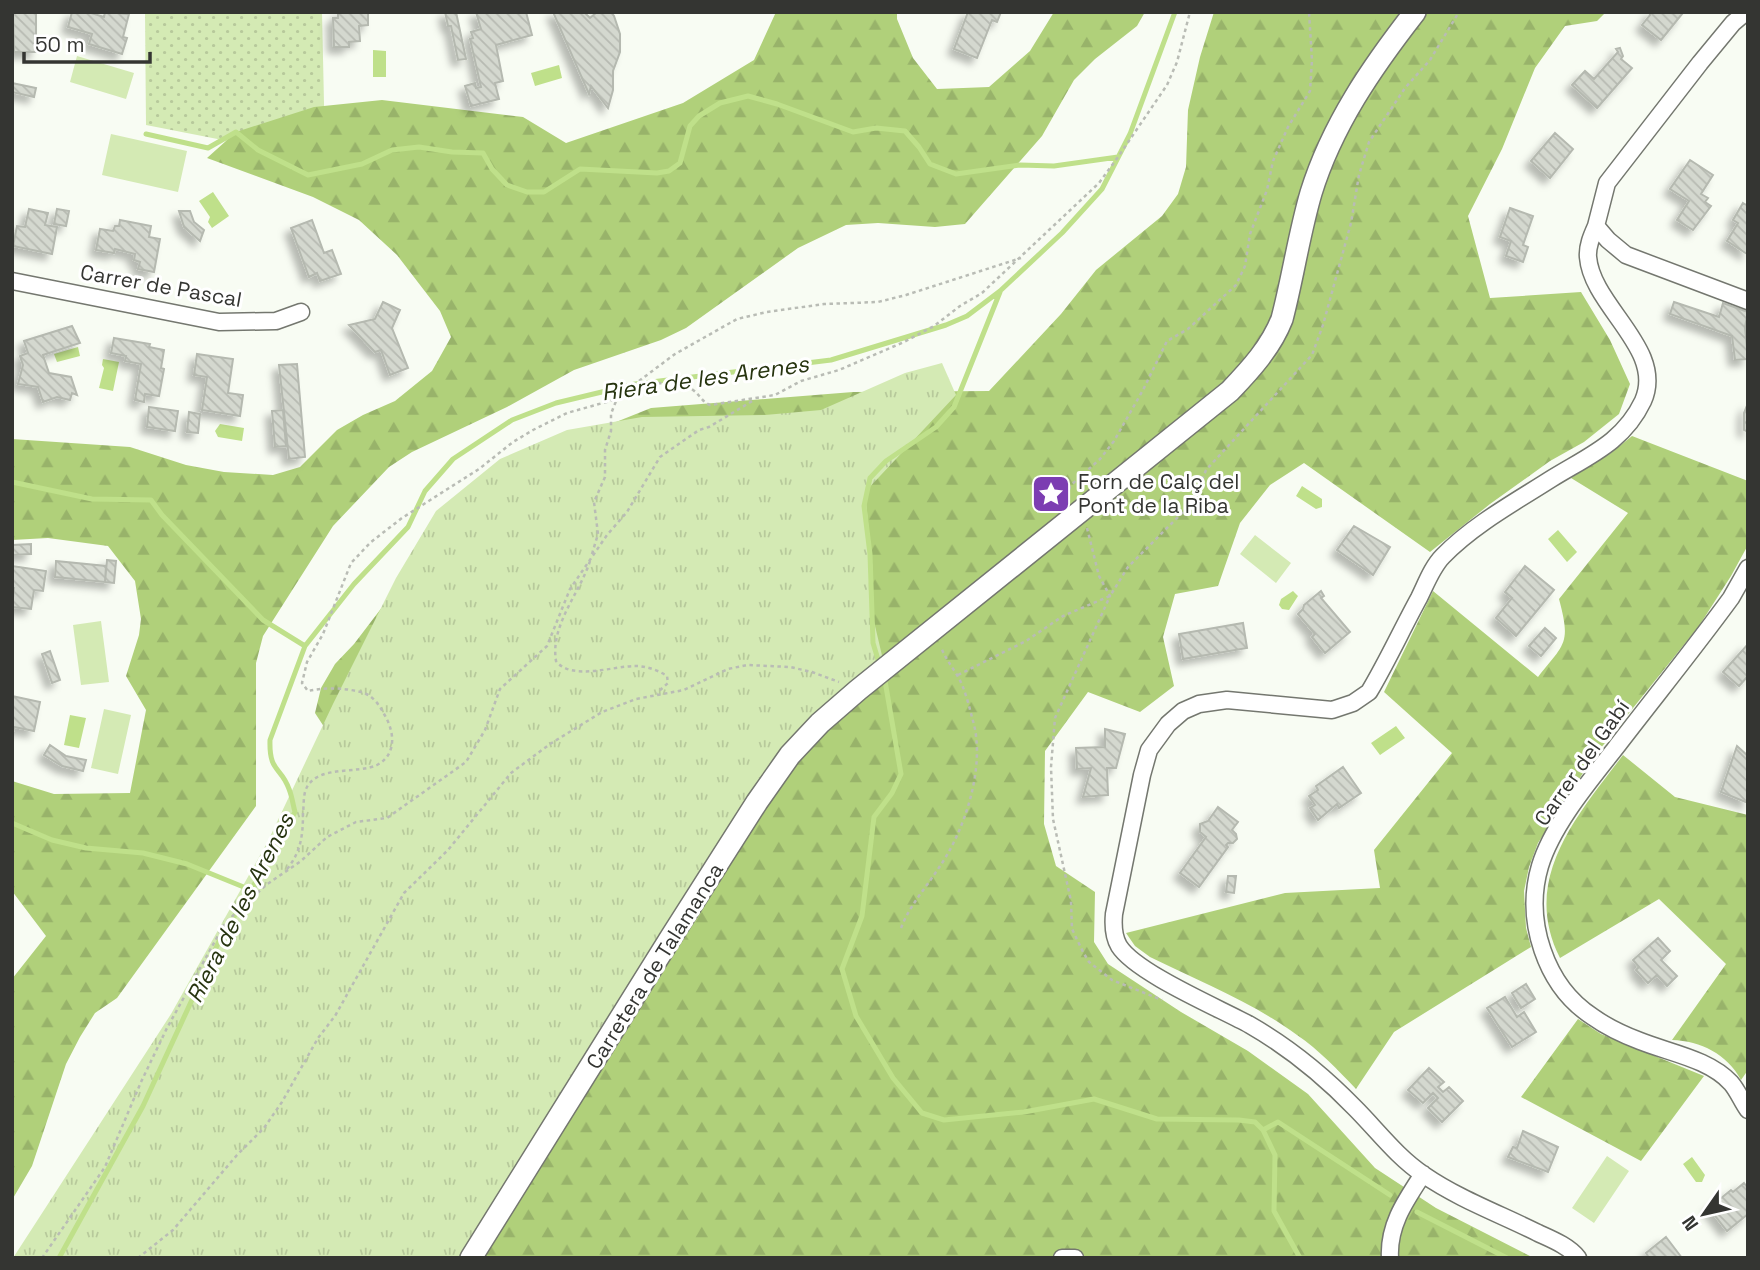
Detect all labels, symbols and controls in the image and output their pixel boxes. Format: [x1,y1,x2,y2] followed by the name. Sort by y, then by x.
[24,21,150,65] scale bar
[35,31,85,58] text: 50 m
[78,258,244,313] street label: Carrer de Pascal
[600,349,811,407] water label: Riera de les Arenes
[1078,468,1240,519] place label: Forn de Calç del Pont de la Riba
[1030,473,1072,515] place icon: Forn de Calç del Pont de la Riba
[1528,694,1636,831] street label: Carrer del Gabí
[179,807,301,1008] water label: Riera de les Arenes
[580,858,729,1074] street label: Carretera de Talamanca
[1669,1179,1739,1249] north arrow
[1676,1211,1704,1235] text: N

